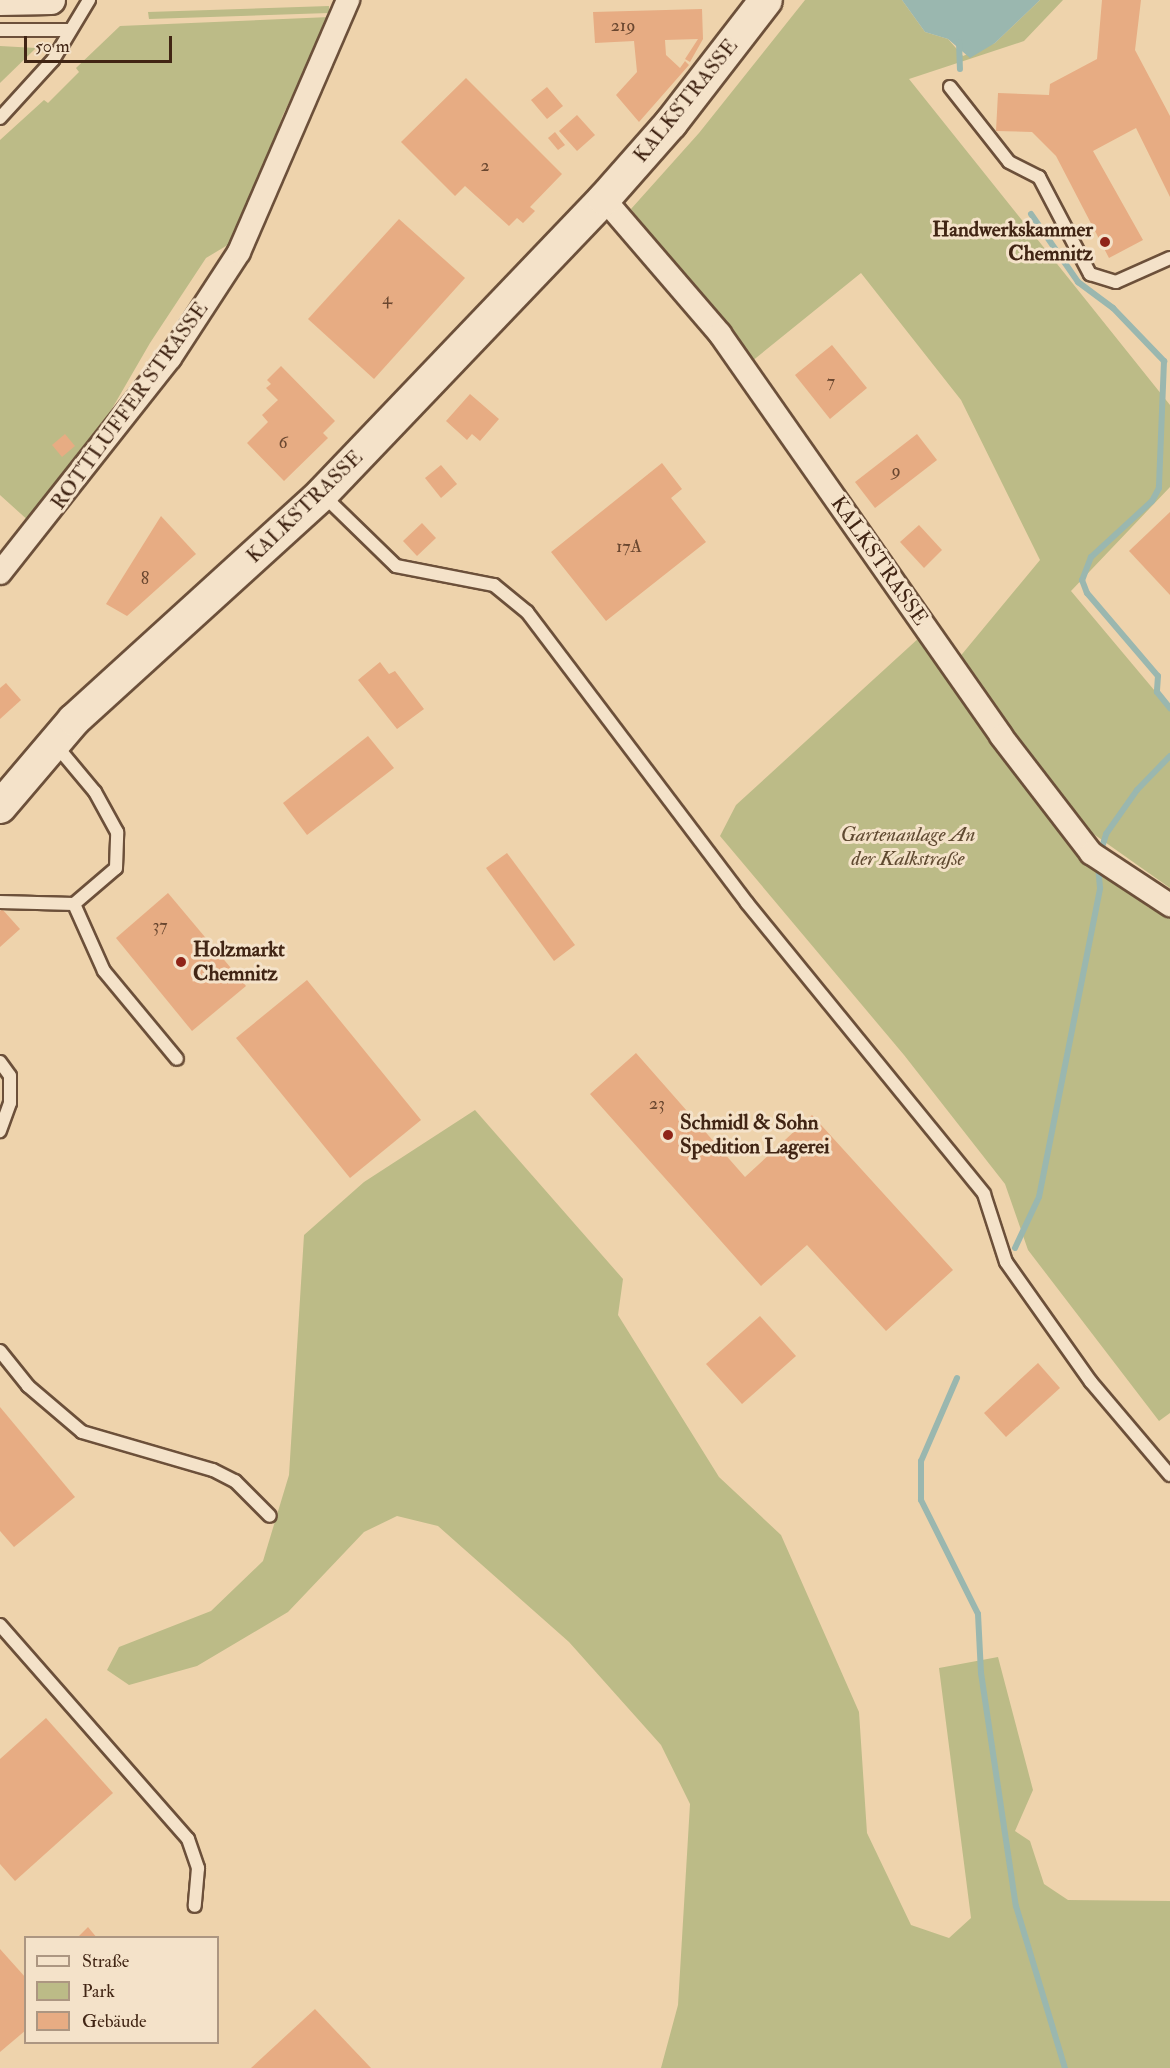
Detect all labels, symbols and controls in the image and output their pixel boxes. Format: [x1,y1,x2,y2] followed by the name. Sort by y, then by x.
[611,15,635,37] house number: 219
[27,24,176,62] scale bar
[628,34,744,168] street label: KALKSTRASSE
[35,35,70,58] text: 50 m
[480,155,490,177] house number: 2
[932,217,1093,267] place label: Handwerkskammer Chemnitz
[1098,235,1112,249] marker: Handwerkskammer Chemnitz
[382,288,392,310] house number: 4
[46,297,214,515] street label: ROTTLUFFER STRASSE
[827,371,835,393] house number: 7
[278,432,288,454] house number: 6
[242,445,368,569] street label: KALKSTRASSE
[891,460,901,482] house number: 9
[825,492,933,630] street label: KALKSTRASSE
[616,536,642,558] house number: 17A
[141,568,149,590] house number: 8
[840,822,976,872] park label: Gartenanlage An der Kalkstraße
[152,915,168,937] house number: 37
[193,937,285,987] place label: Holzmarkt Chemnitz
[174,955,188,969] marker: Holzmarkt Chemnitz
[649,1093,665,1115] house number: 23
[680,1110,830,1160] place label: Schmidl & Sohn Spedition Lagerei
[661,1128,675,1142] marker: Schmidl & Sohn Spedition Lagerei
[24,1936,219,2044] legend
[82,1950,129,1973] text: Straße
[82,1980,115,2003] text: Park
[82,2010,147,2033] text: Gebäude

